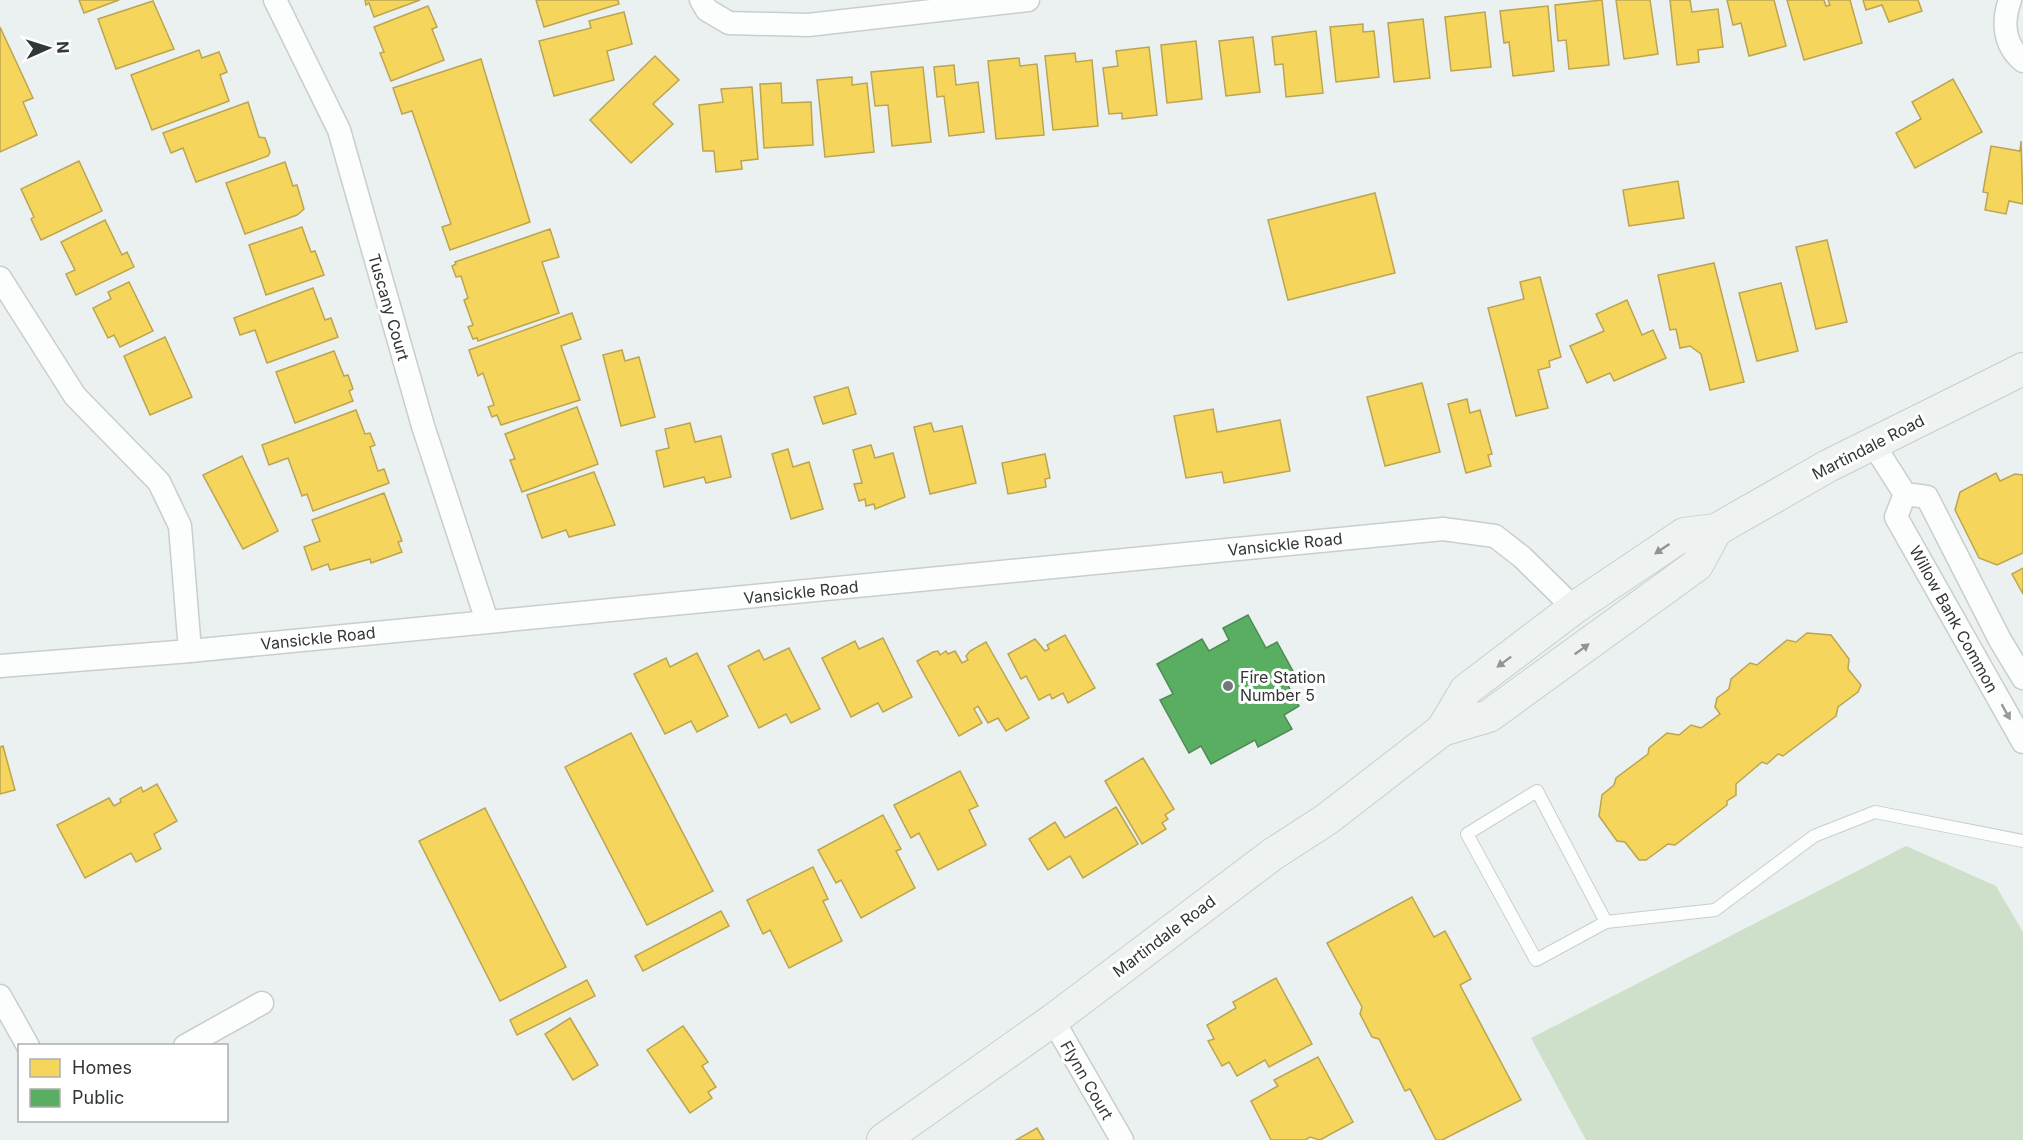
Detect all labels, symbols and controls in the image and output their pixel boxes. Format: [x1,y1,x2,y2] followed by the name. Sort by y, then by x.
[18,18,78,78] north arrow
[53,41,73,54] text: N
[364,251,414,363] street label: Tuscany Court
[1809,410,1927,484] street label: Martindale Road
[1227,528,1343,560] street label: Vansickle Road
[1905,542,2003,696] street label: Willow Bank Common
[1655,543,1671,555] one-way arrow
[743,576,859,608] street label: Vansickle Road
[260,622,376,654] street label: Vansickle Road
[1575,643,1590,655] one-way arrow
[1496,656,1512,668] one-way arrow
[1240,667,1326,705] place label: Fire Station Number 5
[1221,679,1235,693] marker: Fire Station Number 5
[2001,703,2011,720] one-way arrow
[1109,891,1219,981] street label: Martindale Road
[1056,1037,1118,1123] street label: Flynn Court
[18,1044,228,1122] legend
[72,1057,132,1078] text: Homes
[72,1087,124,1108] text: Public

